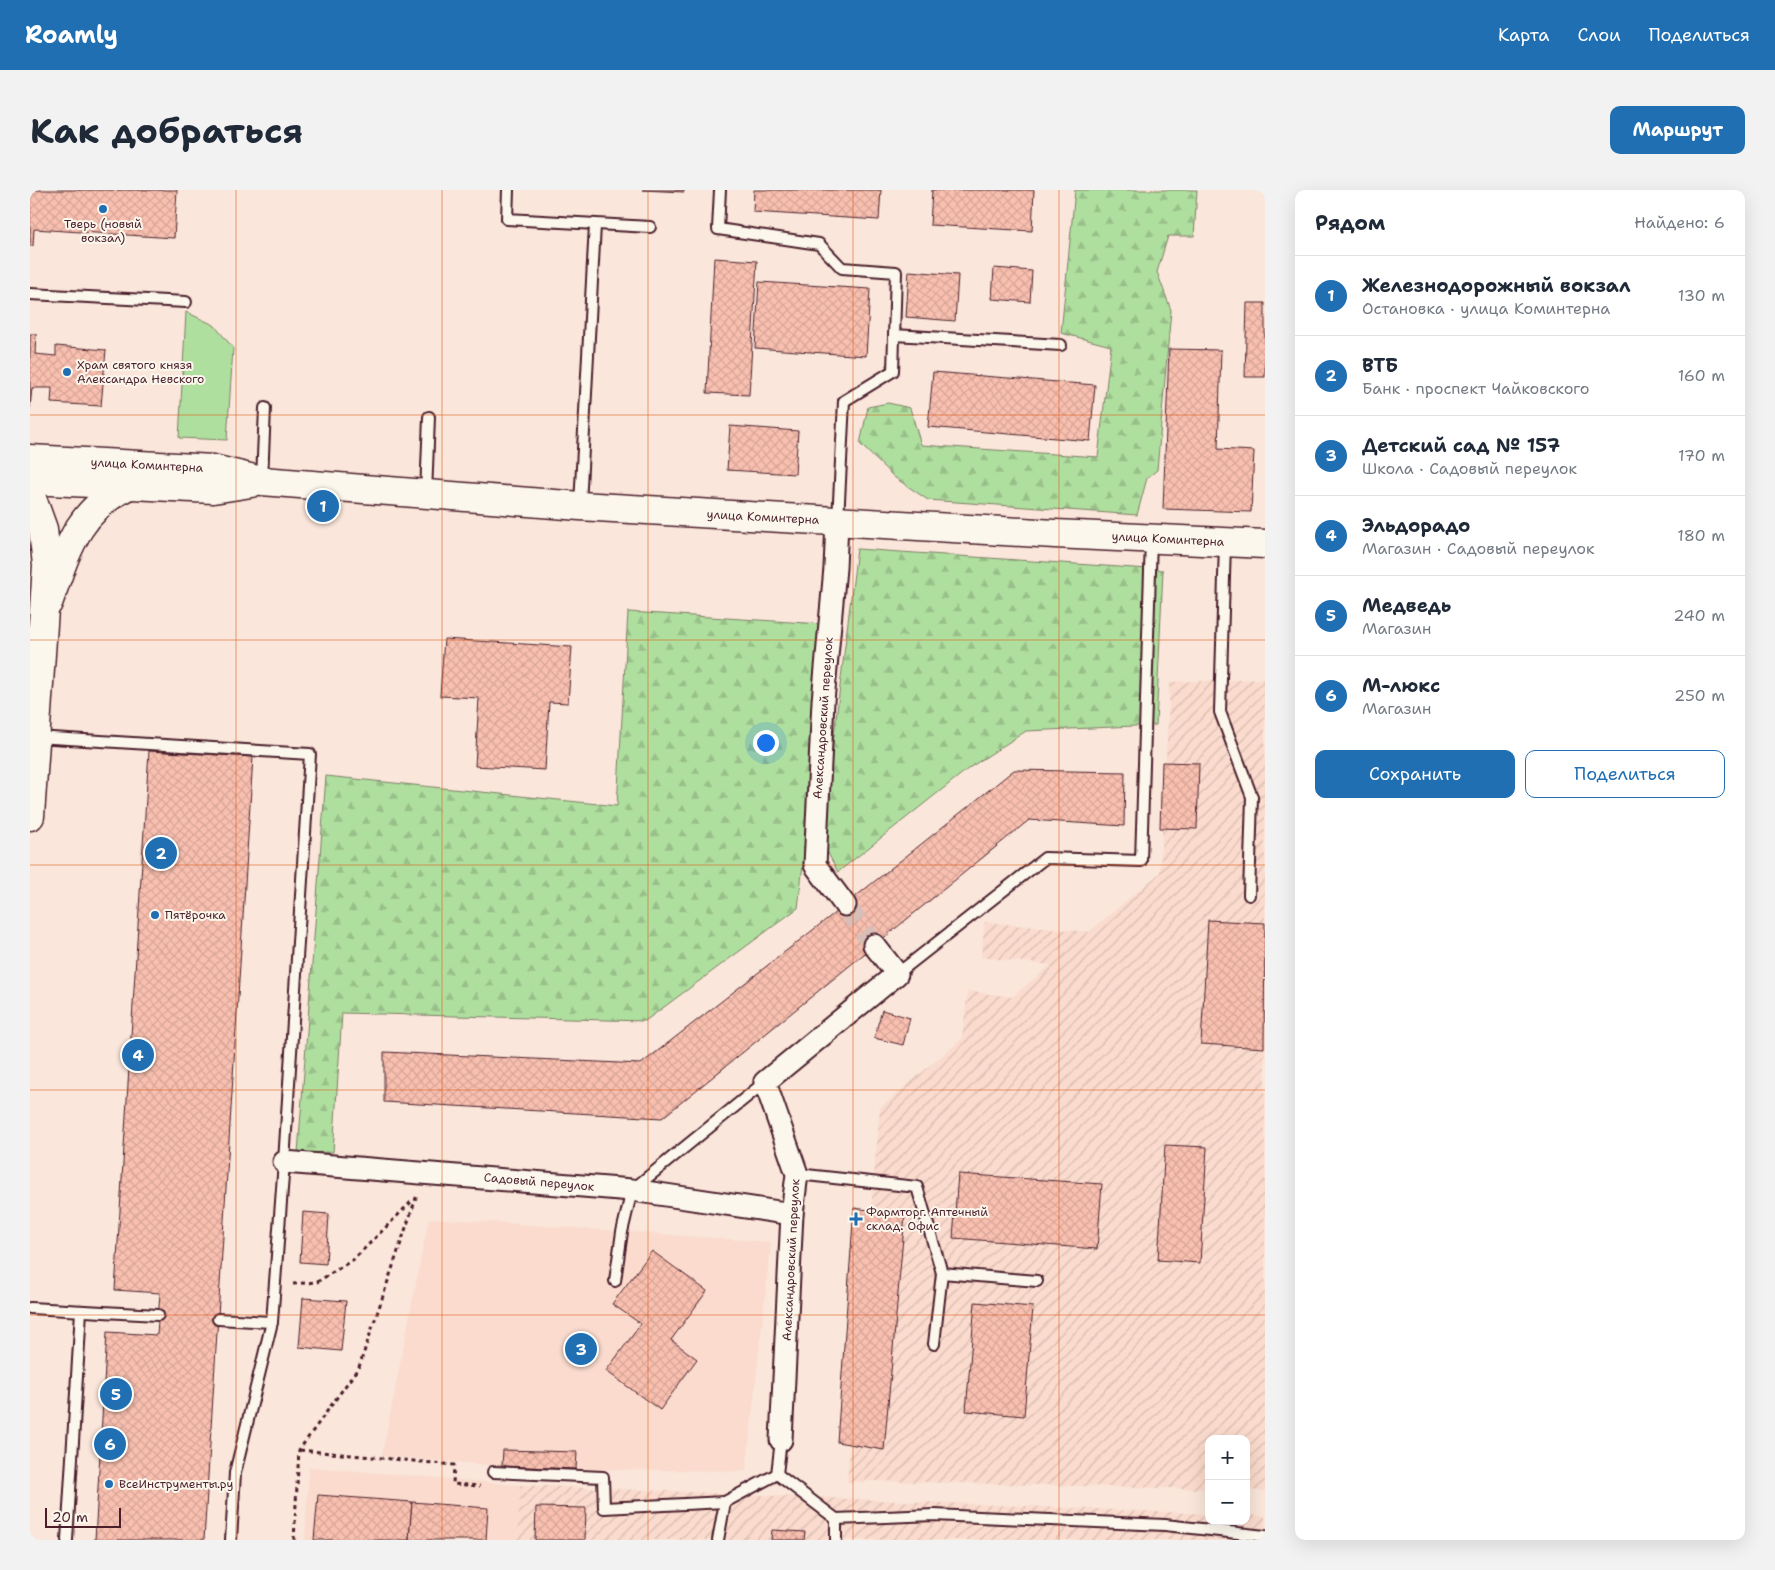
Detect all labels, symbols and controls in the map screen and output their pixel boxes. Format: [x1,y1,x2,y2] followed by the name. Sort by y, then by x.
[25,19,118,51] text: Roamly
[1498,23,1549,47] text: Карта
[1577,23,1621,47] text: Слои
[1649,23,1750,47] text: Поделиться
[1610,106,1745,154] button: Маршрут
[30,107,303,154] text: Как добраться
[97,203,109,215] marker: Тверь (новый вокзал)
[1315,209,1385,237] text: Рядом
[1634,212,1725,233] text: Найдено: 6
[64,216,142,246] place label: Тверь (новый вокзал)
[1362,273,1630,298] text: Железнодорожный вокзал
[1327,285,1335,306] text: 1
[1678,285,1725,306] text: 130 m
[1362,298,1610,319] text: Остановка · улица Коминтерна
[1362,353,1398,378] text: ВТБ
[77,357,204,387] place label: Храм святого князя Александра Невского
[1325,365,1337,386] text: 2
[1678,365,1725,386] text: 160 m
[61,366,73,378] marker: Храм святого князя Александра Невского
[1362,378,1589,399] text: Банк · проспект Чайковского
[1362,433,1560,458] text: Детский сад № 157
[1325,445,1337,466] text: 3
[1678,445,1725,466] text: 170 m
[90,454,204,476] street label: улица Коминтерна
[1362,458,1577,479] text: Школа · Садовый переулок
[307,487,339,525] pin: 1
[706,506,820,528] street label: улица Коминтерна
[1362,513,1470,538] text: Эльдорадо
[1325,525,1337,546] text: 4
[1677,525,1725,546] text: 180 m
[1111,528,1225,550] street label: улица Коминтерна
[1362,538,1595,559] text: Магазин · Садовый переулок
[1362,593,1451,618] text: Медведь
[1326,605,1336,626] text: 5
[1673,605,1725,626] text: 240 m
[1362,618,1431,639] text: Магазин
[809,636,837,799] street label: Александровский переулок
[1362,673,1440,698] text: М-люкс
[1325,685,1337,706] text: 6
[1674,685,1725,706] text: 250 m
[1362,698,1431,719] text: Магазин
[753,730,779,756] your location
[1315,750,1515,798] button: Сохранить
[1525,750,1725,798] button: Поделиться
[145,834,177,872] pin: 2
[165,907,226,923] place label: Пятёрочка
[149,909,161,921] marker: Пятёрочка
[122,1036,154,1074] pin: 4
[483,1169,595,1195] street label: Садовый переулок
[779,1178,803,1341] street label: Александровский переулок
[866,1204,988,1234] place label: Фармторг. Аптечный склад. Офис
[850,1213,862,1225] marker: Фармторг. Аптечный склад. Офис
[565,1330,597,1368] pin: 3
[100,1375,132,1413] pin: 5
[94,1425,126,1463] pin: 6
[1205,1435,1250,1525] map controls
[1205,1435,1250,1480] button: +
[119,1476,233,1492] place label: ВсеИнструменты.ру
[103,1478,115,1490] marker: ВсеИнструменты.ру
[1205,1480,1250,1525] button: −
[45,1505,121,1528] scale bar
[52,1508,88,1526] text: 20 m

